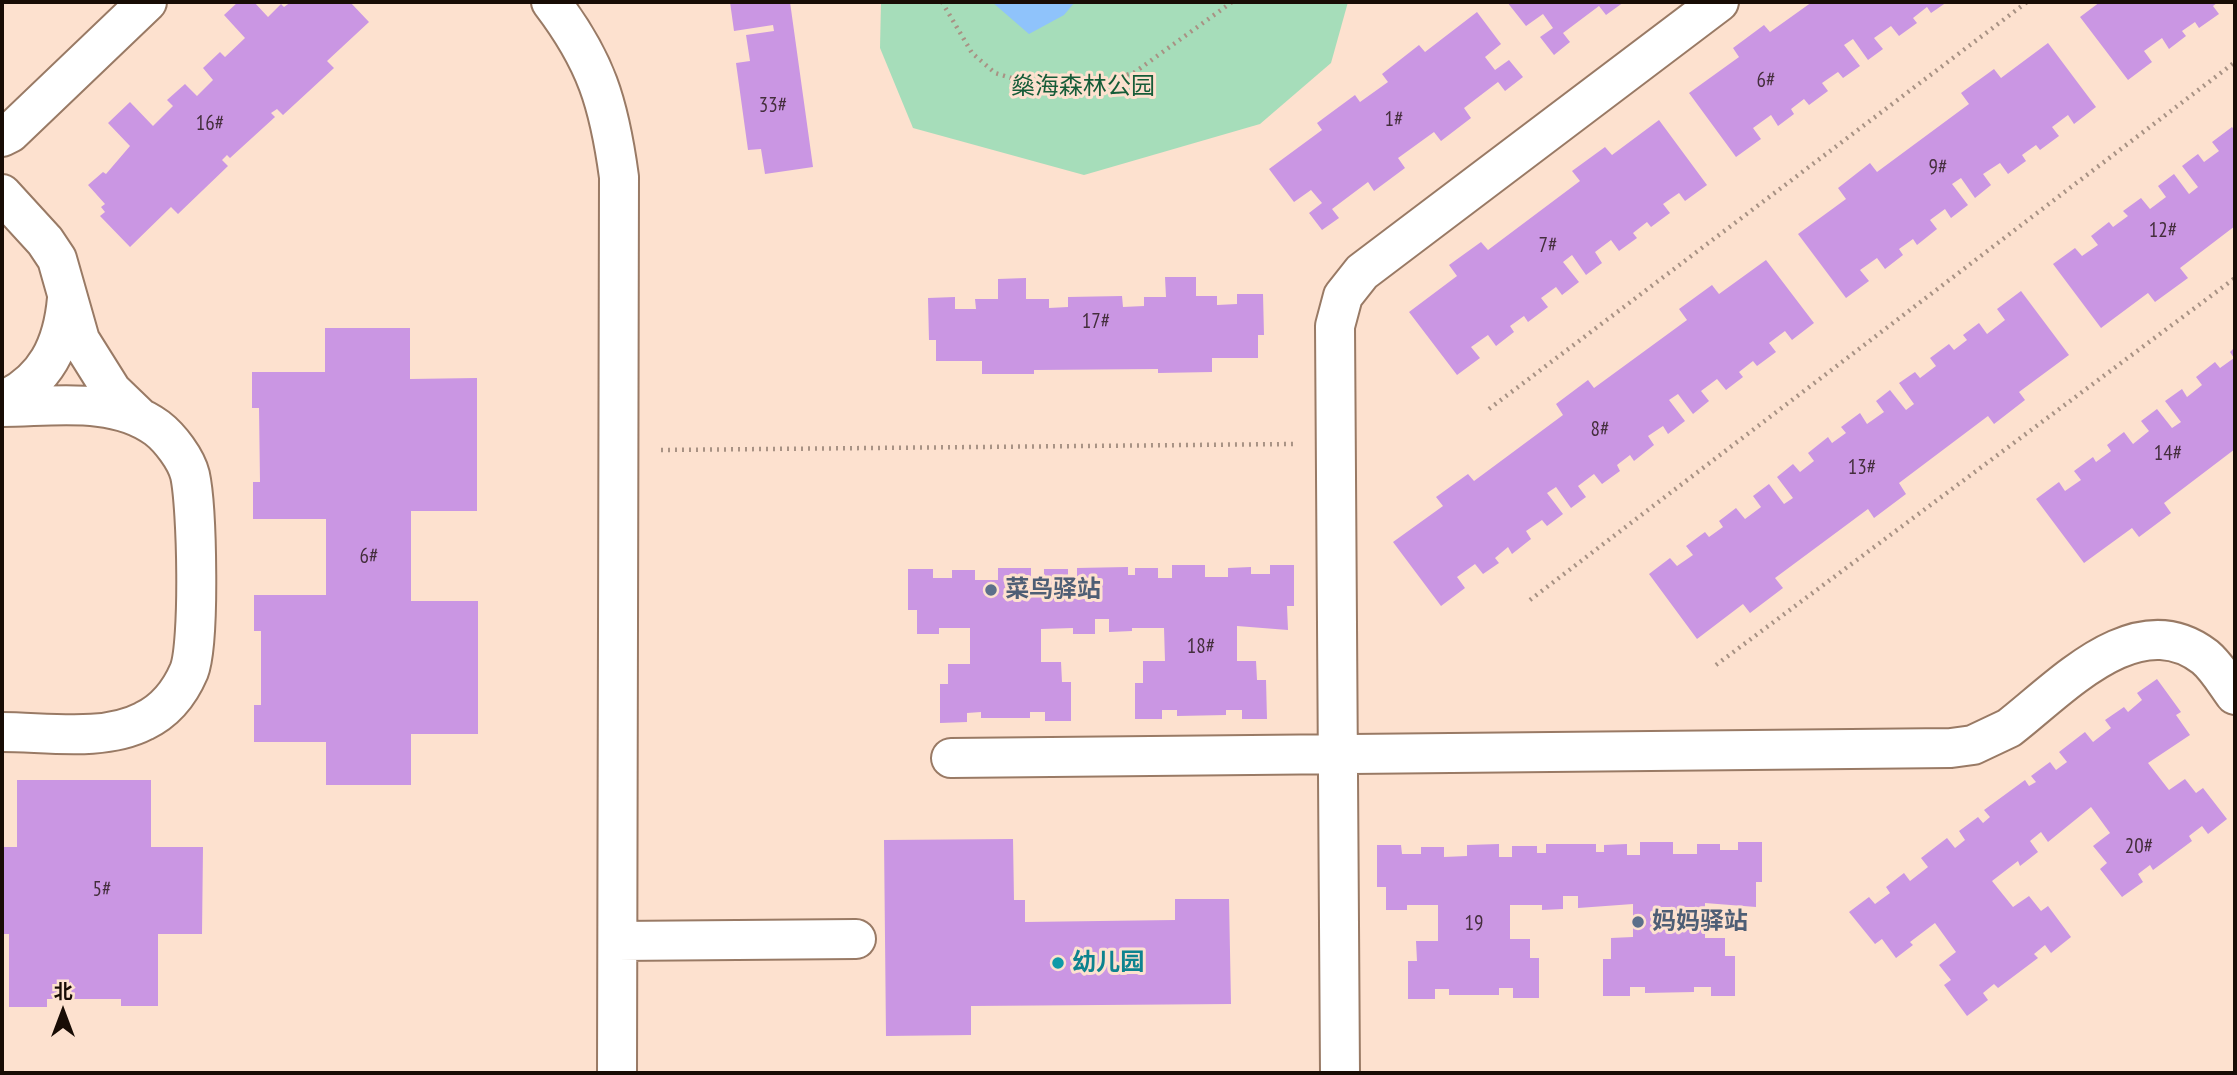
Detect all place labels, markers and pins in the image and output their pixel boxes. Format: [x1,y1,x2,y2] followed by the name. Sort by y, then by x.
[1005,576,1101,604] place label: 菜鸟驿站
[983,582,999,598] marker: 菜鸟驿站
[1652,908,1748,936] place label: 妈妈驿站
[1630,914,1646,930] marker: 妈妈驿站
[1072,949,1144,977] place label: 幼儿园
[1050,955,1066,971] marker: 幼儿园

